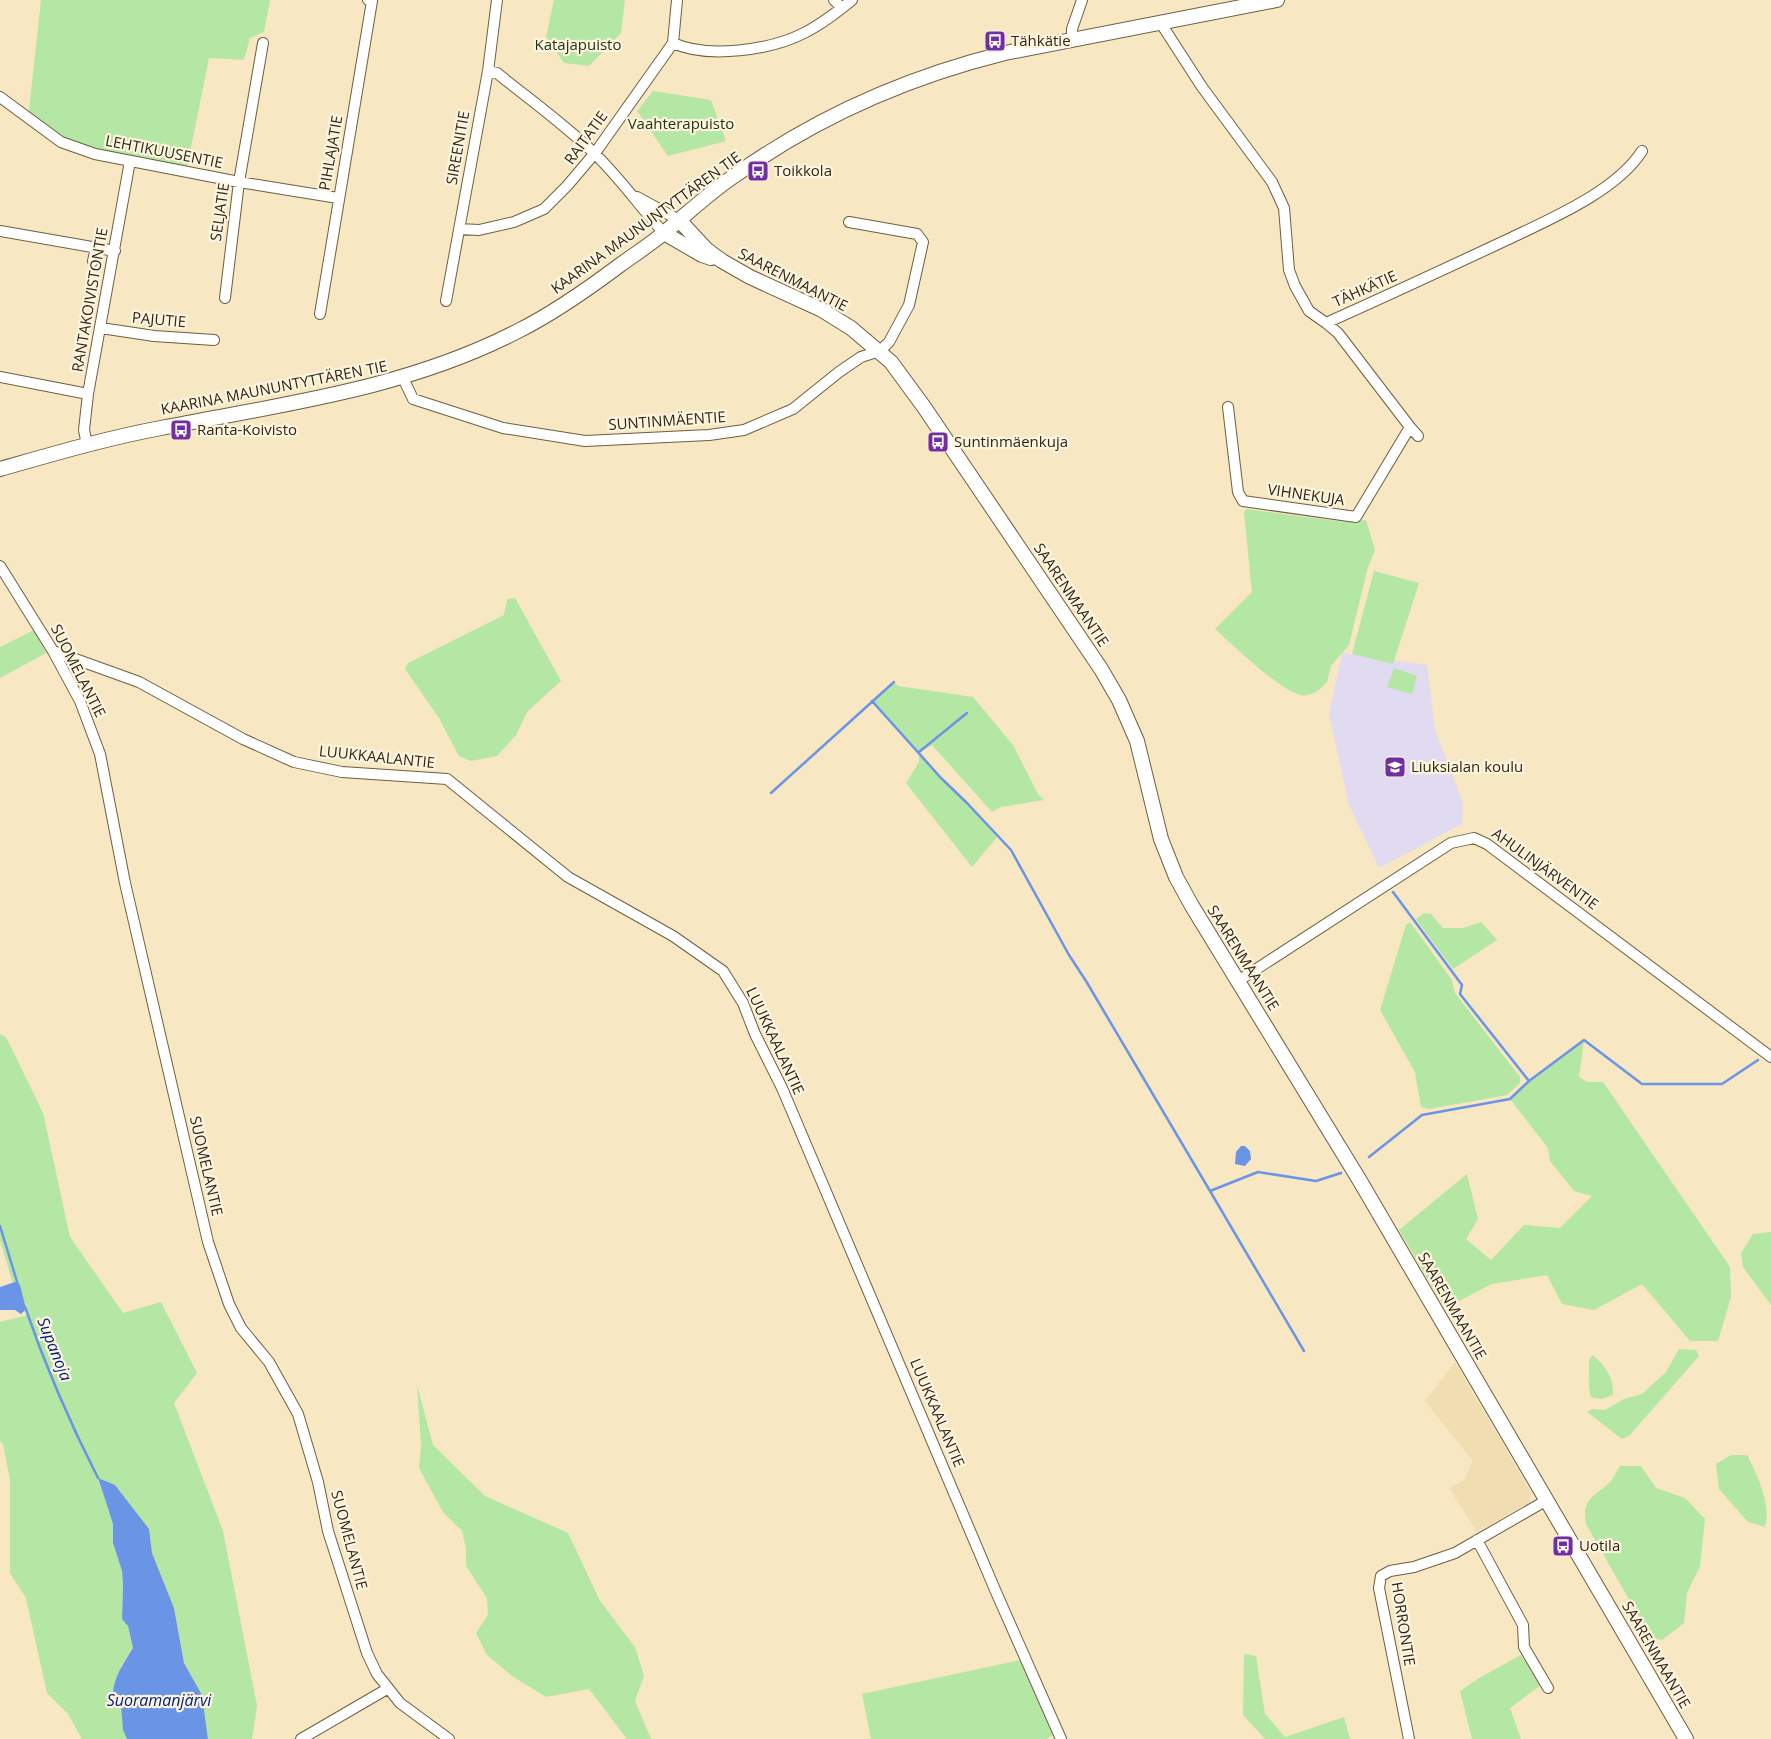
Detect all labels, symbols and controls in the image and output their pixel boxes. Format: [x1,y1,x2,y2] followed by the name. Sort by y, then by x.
[983,29,1007,53] bus stop icon: Tähkätie
[1011,30,1071,50] place label: Tähkätie
[534,34,622,54] park label: Katajapuisto
[559,107,611,168] street label: RAITATIE
[441,109,473,186] street label: SIREENITIE
[628,113,734,133] park label: Vaahterapuisto
[314,114,346,192] street label: PIHLAJATIE
[104,130,225,172] street label: LEHTIKUUSENTIE
[547,147,744,298] street label: KAARINA MAUNUNTYTTÄREN TIE
[746,159,770,183] bus stop icon: Toikkola
[774,160,832,180] place label: Toikkola
[205,181,233,242] street label: SELJATIE
[66,226,112,374] street label: RANTAKOIVISTONTIE
[735,243,852,315] street label: SAARENMAANTIE
[1329,265,1400,311] street label: TÄHKÄTIE
[131,307,187,331] street label: PAJUTIE
[159,355,389,419] street label: KAARINA MAUNUNTYTTÄREN TIE
[608,406,726,434] street label: SUNTINMÄENTIE
[169,418,193,442] bus stop icon: Ranta-Koivisto
[197,419,297,439] place label: Ranta-Koivisto
[926,430,950,454] bus stop icon: Suntinmäenkuja
[954,431,1068,451] place label: Suntinmäenkuja
[1266,479,1346,509] street label: VIHNEKUJA
[1030,539,1114,650] street label: SAARENMAANTIE
[47,621,111,721] street label: SUOMELANTIE
[318,740,436,772] street label: LUUKKAALANTIE
[1383,755,1407,779] school or university icon: Liuksialan koulu
[1411,756,1523,776] place label: Liuksialan koulu
[1488,823,1603,914] street label: AHULINJÄRVENTIE
[1203,901,1284,1014] street label: SAARENMAANTIE
[742,984,810,1098] street label: LUUKKAALANTIE
[186,1114,228,1218] street label: SUOMELANTIE
[1414,1248,1492,1363] street label: SAARENMAANTIE
[32,1314,78,1384] water label: Supanoja
[906,1355,970,1470] street label: LUUKKAALANTIE
[327,1488,373,1592] street label: SUOMELANTIE
[1551,1534,1575,1558] bus stop icon: Uotila
[1579,1535,1620,1555] place label: Uotila
[1387,1580,1421,1667] street label: HORRONTIE
[1618,1597,1696,1712] street label: SAARENMAANTIE
[107,1689,212,1711] water label: Suoramanjärvi

